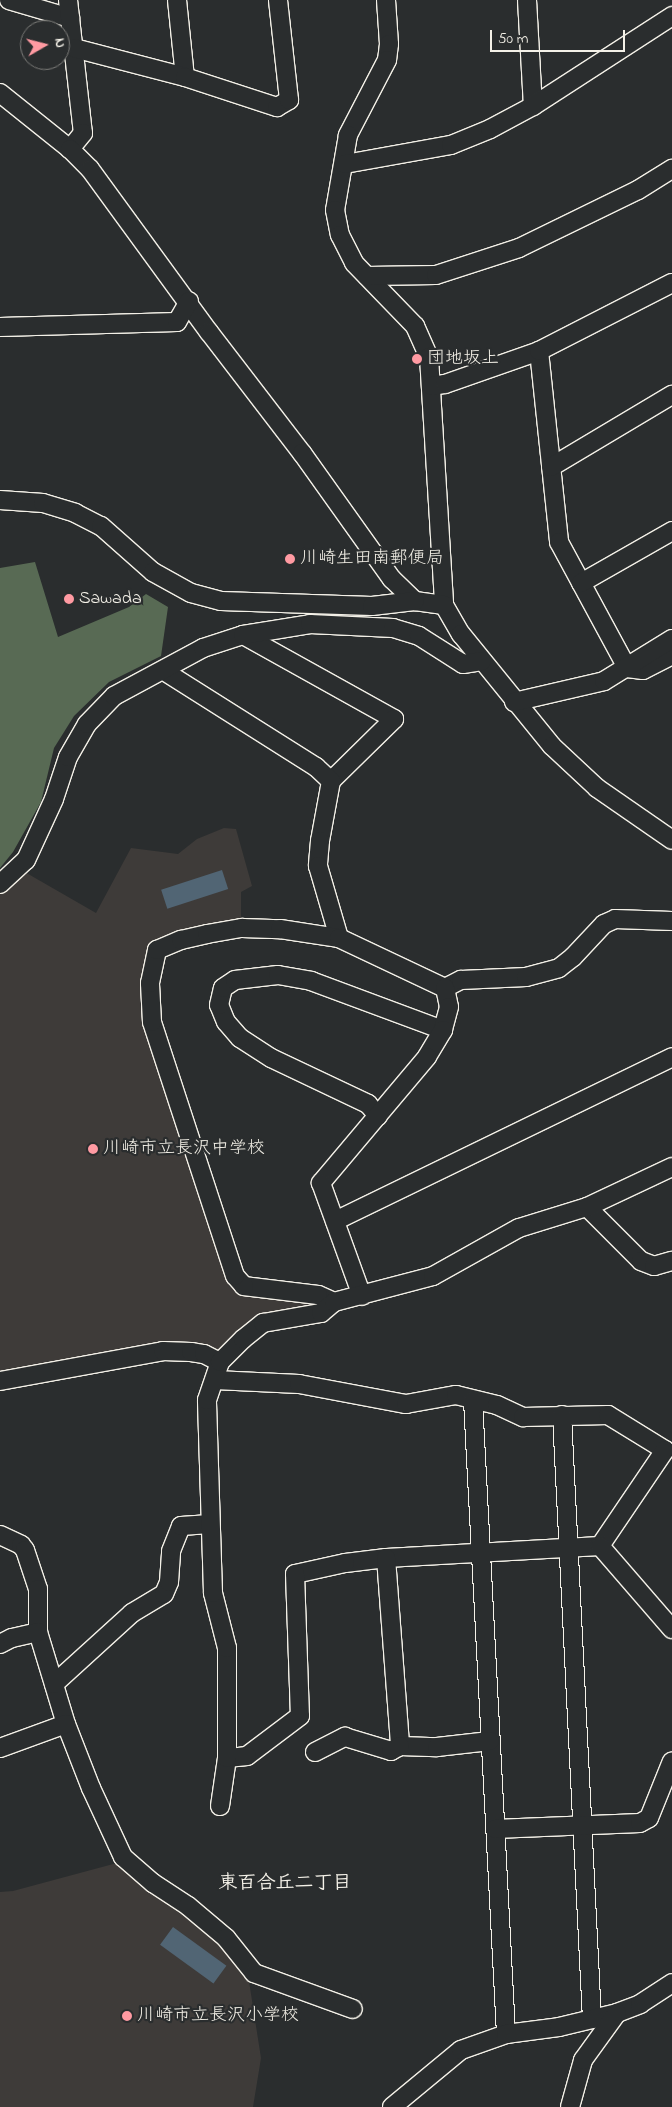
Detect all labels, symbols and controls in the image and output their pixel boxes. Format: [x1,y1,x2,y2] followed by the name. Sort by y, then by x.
[20,20,70,70] north arrow
[492,20,627,52] scale bar
[498,28,528,50] text: 50 m
[48,37,70,49] text: N
[427,348,499,370] place label: 団地坂上
[411,353,423,365] marker: 団地坂上
[300,548,444,570] place label: 川崎生田南郵便局
[284,553,296,565] marker: 川崎生田南郵便局
[79,588,142,610] place label: Sawada
[63,593,75,605] marker: Sawada
[103,1138,265,1160] place label: 川崎市立長沢中学校
[87,1143,99,1155] marker: 川崎市立長沢中学校
[219,1873,351,1895] district label: 東百合丘二丁目
[137,2005,299,2027] place label: 川崎市立長沢小学校
[121,2010,133,2022] marker: 川崎市立長沢小学校

